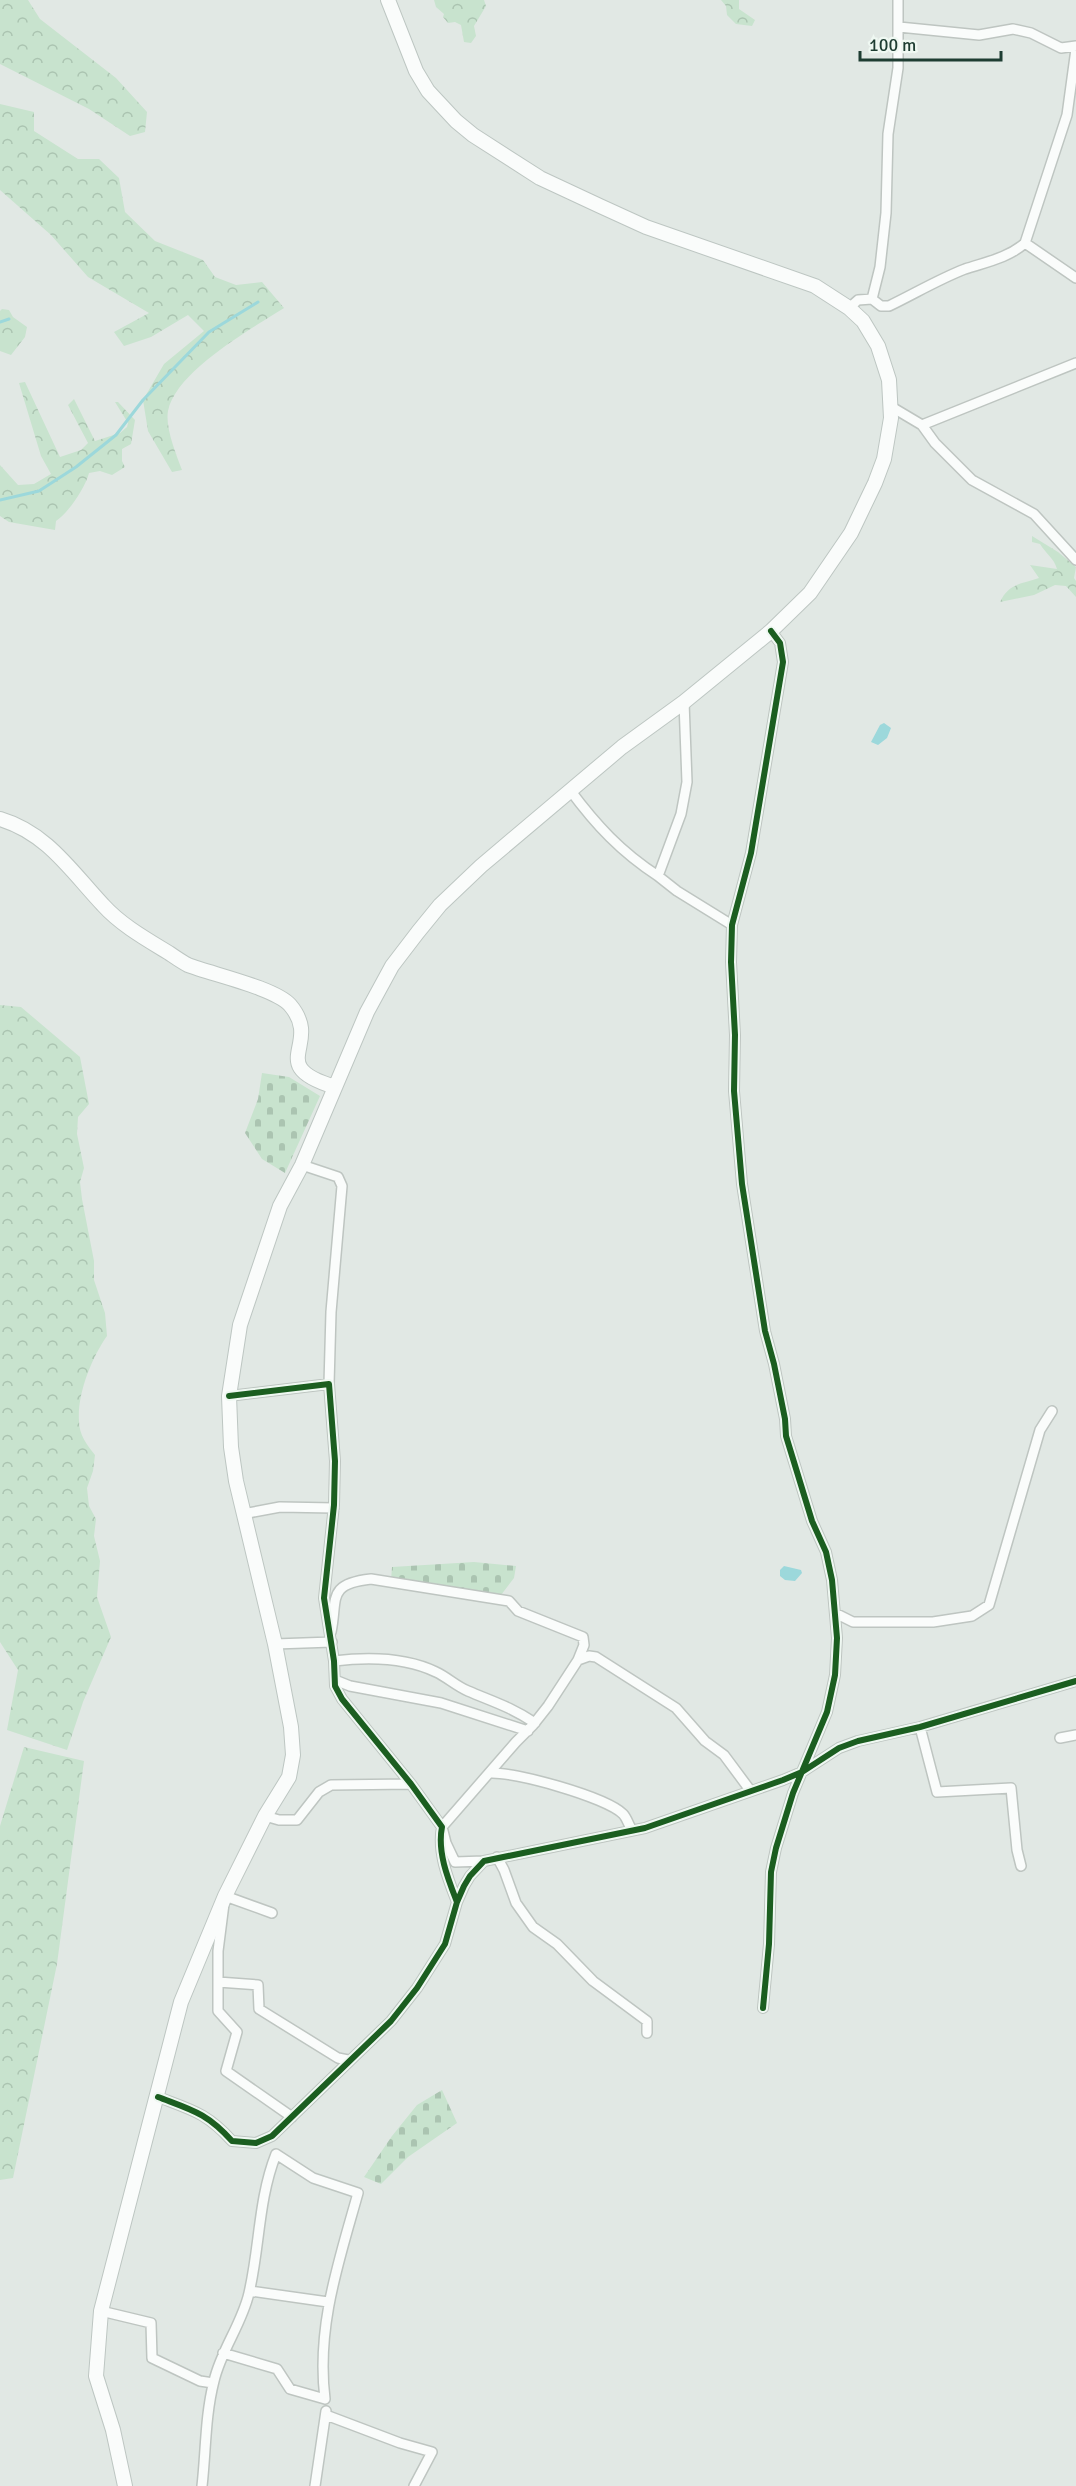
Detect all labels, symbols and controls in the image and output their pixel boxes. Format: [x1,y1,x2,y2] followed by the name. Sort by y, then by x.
[860,24,1001,62] scale bar
[869,34,916,56] text: 100 m

